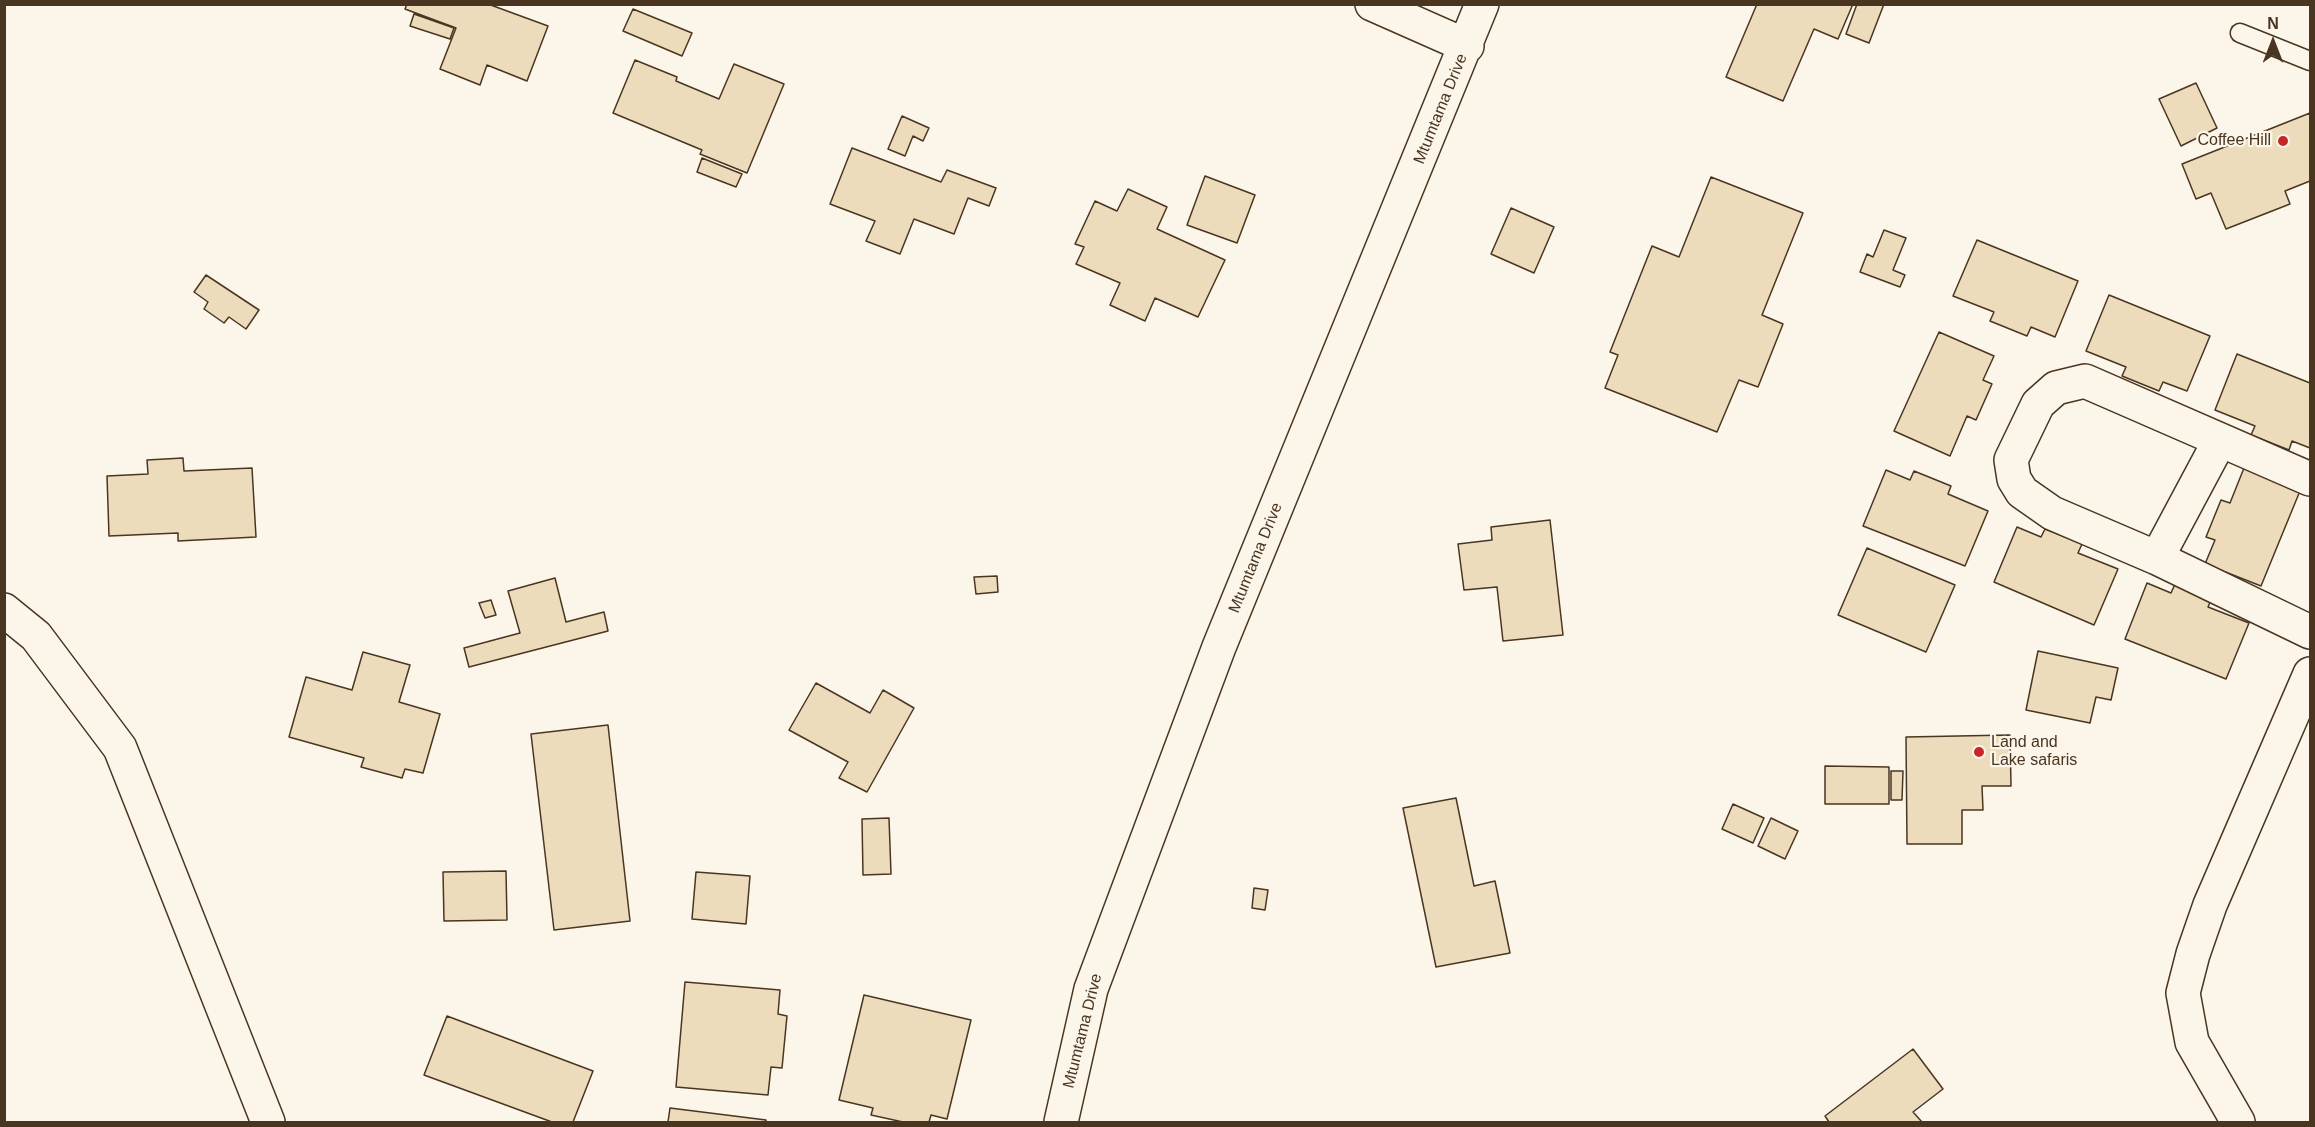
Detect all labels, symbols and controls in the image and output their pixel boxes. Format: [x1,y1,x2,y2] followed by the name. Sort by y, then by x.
[2243,12,2303,72] north arrow
[2267,15,2279,32] text: N
[1410,51,1472,167] street label: Mtumtama Drive
[2197,131,2271,151] place label: Coffee Hill
[2276,134,2290,148] marker: Coffee Hill
[1225,500,1287,616] street label: Mtumtama Drive
[1991,733,2077,771] place label: Land and Lake safaris
[1972,745,1986,759] marker: Land and Lake safaris
[1059,972,1107,1090] street label: Mtumtama Drive

